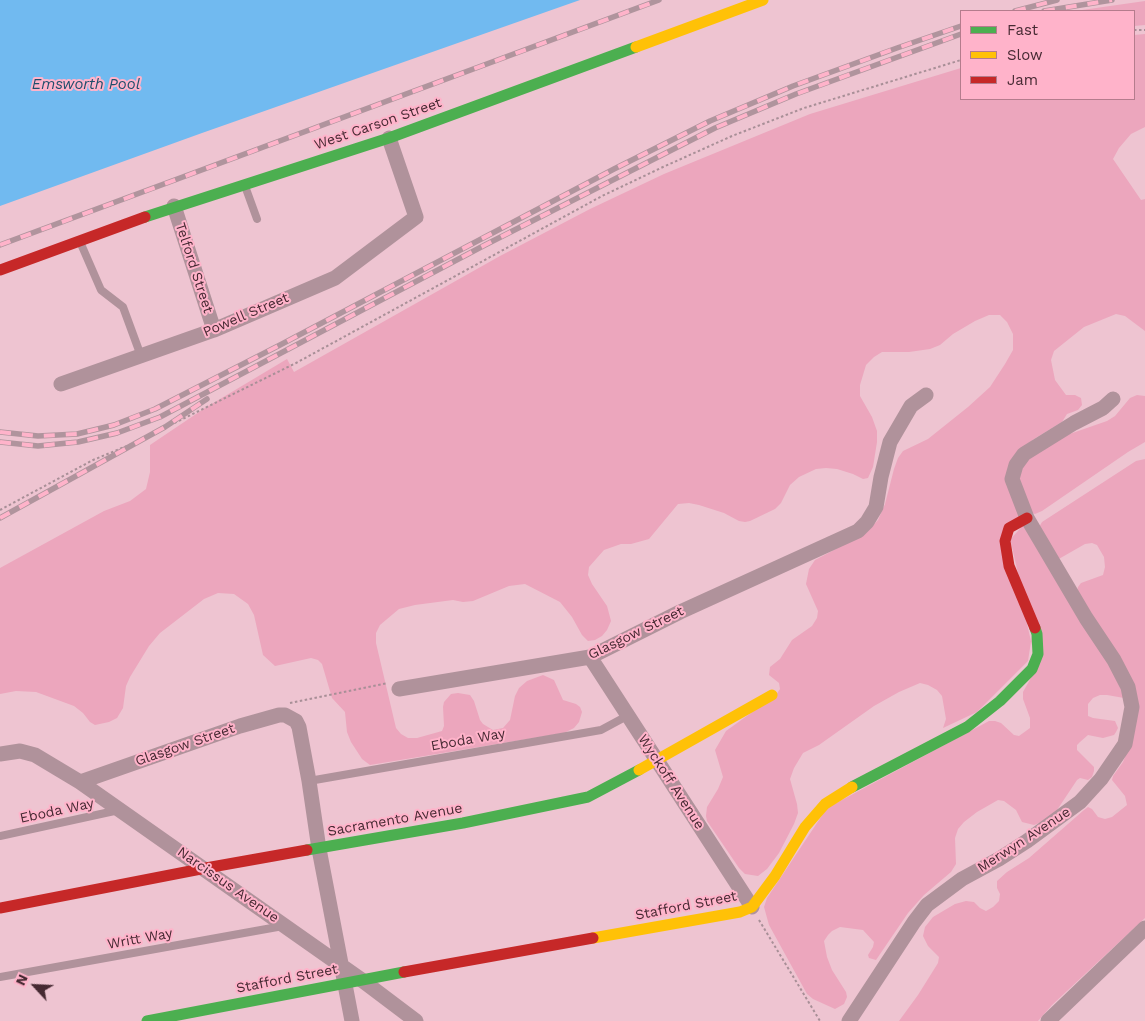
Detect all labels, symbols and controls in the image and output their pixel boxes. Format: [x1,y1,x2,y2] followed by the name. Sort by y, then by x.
[960,10,1135,100] legend
[1007,21,1038,39] text: Fast
[1007,46,1043,64] text: Slow
[1007,71,1038,89] text: Jam
[32,76,140,94] water label: Emsworth Pool
[312,94,444,154] street label: West Carson Street
[171,221,217,315] street label: Telford Street
[201,289,291,341] street label: Powell Street
[586,603,686,663] street label: Glasgow Street
[133,720,237,770] street label: Glasgow Street
[430,725,506,755] street label: Eboda Way
[634,731,708,833] street label: Wyckoff Avenue
[18,795,96,827] street label: Eboda Way
[326,800,464,840] street label: Sacramento Avenue
[974,804,1074,876] street label: Merwyn Avenue
[174,844,282,926] street label: Narcissus Avenue
[634,888,738,924] street label: Stafford Street
[106,925,174,953] street label: Writt Way
[10,961,60,1011] north arrow
[235,961,339,997] street label: Stafford Street
[12,972,31,988] text: N

